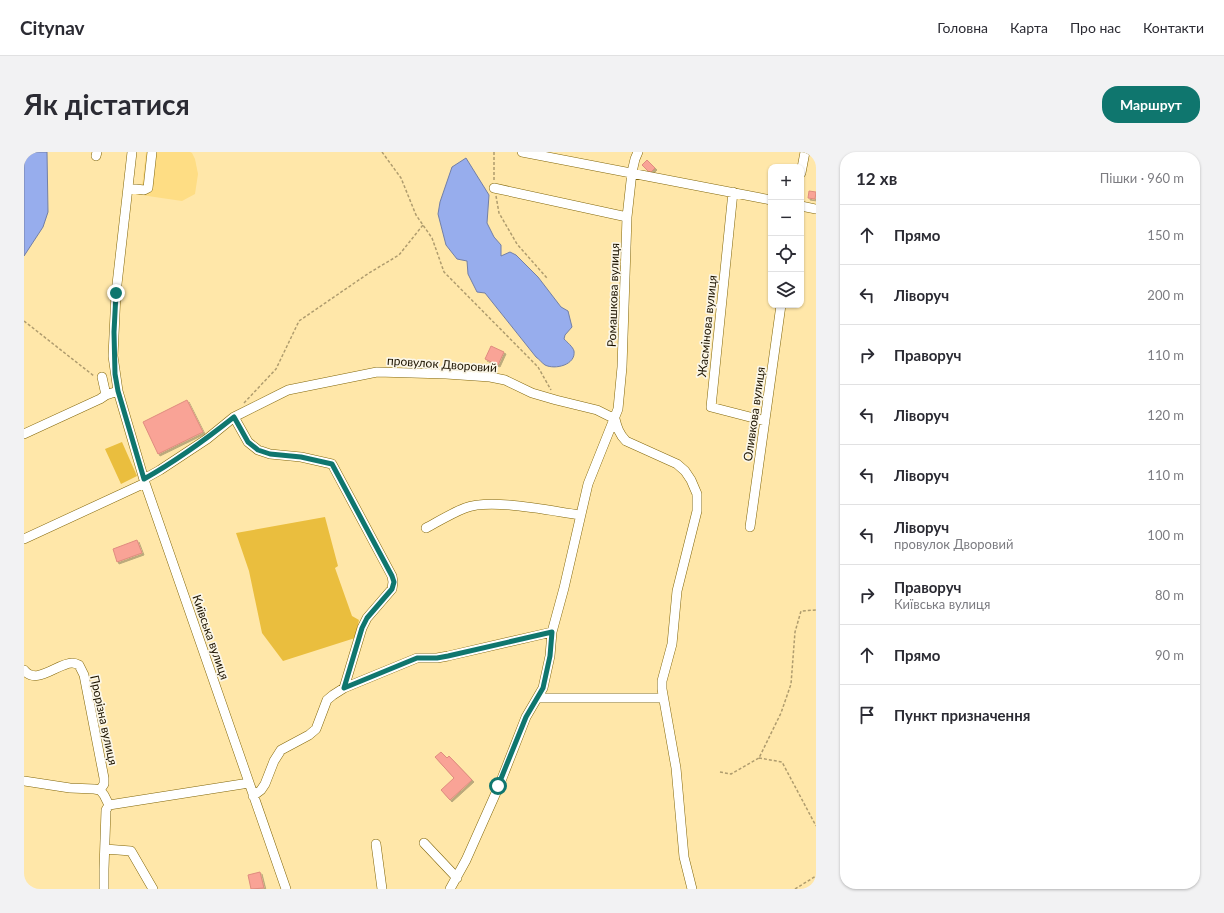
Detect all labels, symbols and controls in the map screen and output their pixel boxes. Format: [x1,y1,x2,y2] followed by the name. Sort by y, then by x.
[20,16,85,39] text: Citynav
[937,19,988,36] text: Головна
[1010,19,1048,36] text: Карта
[1070,19,1121,36] text: Про нас
[1143,19,1204,36] text: Контакти
[1102,86,1200,123] button: Маршрут
[24,87,190,121] text: Як дістатися
[768,164,804,308] map controls
[768,164,804,200] button: +
[856,168,897,189] text: 12 хв
[1100,170,1184,186] text: Пішки · 960 m
[768,200,804,236] button: −
[856,224,878,246] icon: ahead
[894,226,940,244] text: Прямо
[1147,227,1184,243] text: 150 m
[768,236,804,272] button: locate
[604,243,622,347] street label: Ромашкова вулиця
[768,272,804,308] button: layers
[694,274,720,378] street label: Жасмінова вулиця
[107,284,125,302] route end
[856,284,878,306] icon: left
[894,286,949,304] text: Ліворуч
[1147,287,1184,303] text: 200 m
[856,344,878,366] icon: right
[894,346,961,364] text: Праворуч
[1147,347,1184,363] text: 110 m
[387,353,498,375] street label: провулок Дворовий
[740,366,768,462] street label: Оливкова вулиця
[856,404,878,426] icon: left
[894,406,949,424] text: Ліворуч
[1147,407,1184,423] text: 120 m
[856,464,878,486] icon: left
[894,466,949,484] text: Ліворуч
[1147,467,1184,483] text: 110 m
[894,518,949,536] text: Ліворуч
[856,524,878,546] icon: left
[1147,527,1184,543] text: 100 m
[894,536,1013,552] text: провулок Дворовий
[894,578,961,596] text: Праворуч
[856,584,878,606] icon: right
[1155,587,1184,603] text: 80 m
[189,593,233,682] street label: Київська вулиця
[894,596,990,612] text: Київська вулиця
[856,644,878,666] icon: ahead
[894,646,940,664] text: Прямо
[1155,647,1184,663] text: 90 m
[87,674,121,766] street label: Прорізна вулиця
[856,704,878,726] icon: arrive
[894,706,1030,724] text: Пункт призначення
[489,777,507,795] route start

